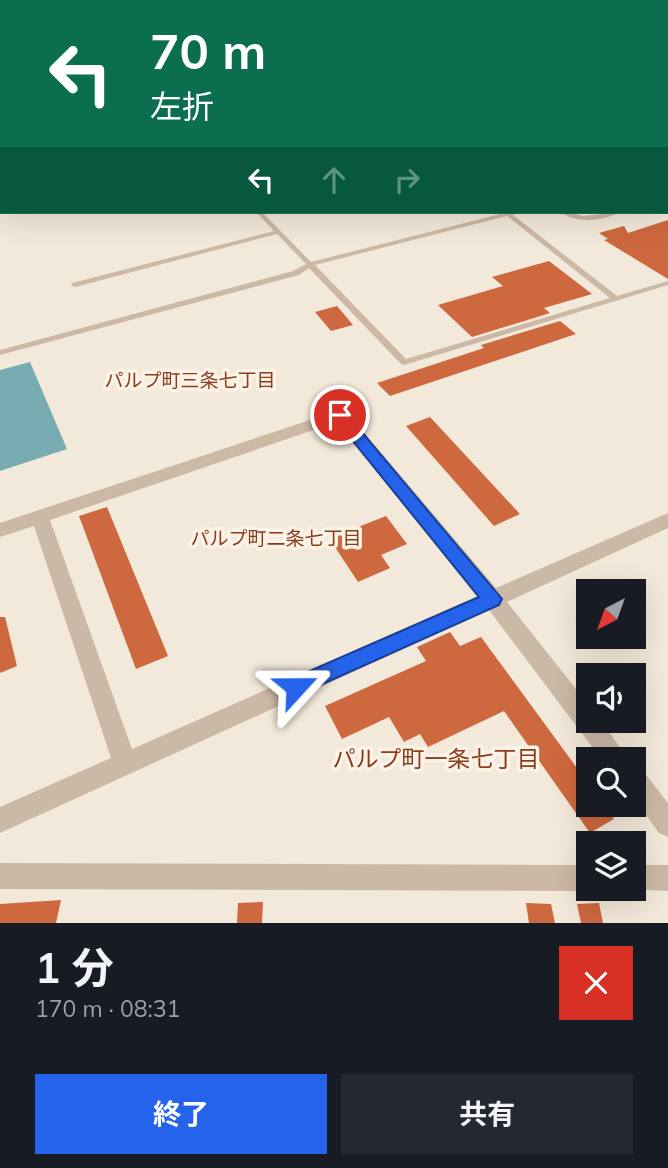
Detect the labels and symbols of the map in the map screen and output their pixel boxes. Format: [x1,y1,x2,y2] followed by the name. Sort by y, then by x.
[104,368,276,392] district label: パルプ町三条七丁目
[310,385,370,445] pin
[190,526,362,550] district label: パルプ町二条七丁目
[576,579,646,649] north arrow
[259,650,333,724] position arrow
[333,744,540,773] district label: パルプ町一条七丁目

